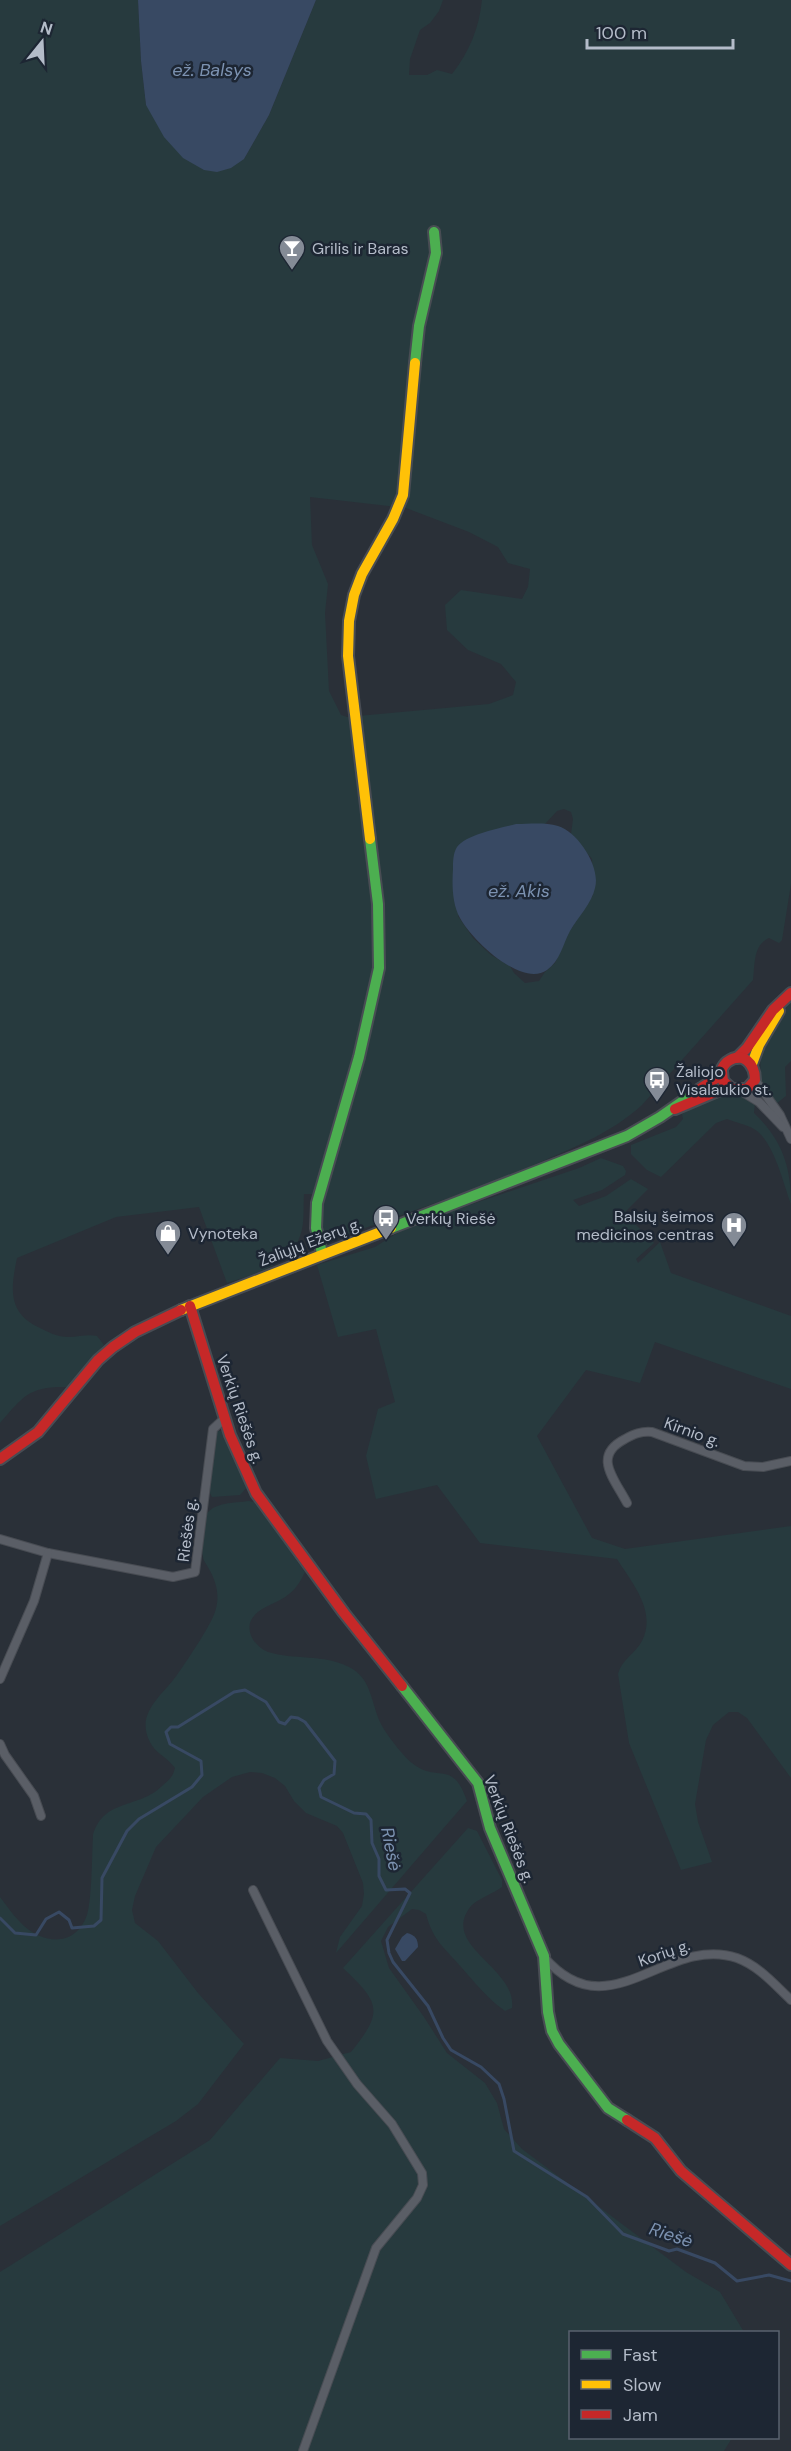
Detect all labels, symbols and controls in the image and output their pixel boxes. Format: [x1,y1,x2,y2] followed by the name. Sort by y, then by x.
[12,12,72,72] north arrow
[587,12,732,50] scale bar
[38,16,55,40] text: N
[596,21,647,45] text: 100 m
[172,58,252,82] water label: ež. Balsys
[277,233,307,271] bar icon: Grilis ir Baras
[312,238,409,259] place label: Grilis ir Baras
[488,879,550,903] water label: ež. Akis
[676,1061,772,1100] place label: Žaliojo Visalaukio st.
[642,1065,672,1103] bus stop icon: Žaliojo Visalaukio st.
[371,1203,401,1241] bus stop icon: Verkių Riešė
[576,1206,714,1245] place label: Balsių šeimos medicinos centras
[406,1208,496,1229] place label: Verkių Riešė
[719,1210,749,1248] hospital icon: Balsių šeimos medicinos centras
[256,1213,364,1271] street label: Žaliųjų Ežerų g.
[153,1218,183,1256] shop icon: Vynoteka
[188,1223,258,1244] place label: Vynoteka
[212,1352,268,1466] street label: Verkių Riešės g.
[661,1412,723,1452] street label: Kirnio g.
[173,1497,201,1563] street label: Riešės g.
[479,1772,539,1886] street label: Verkių Riešės g.
[375,1825,407,1873] water label: Riešė
[635,1934,693,1972] street label: Korių g.
[646,2217,696,2253] water label: Riešė
[569,2331,779,2439] legend
[623,2343,658,2367] text: Fast
[623,2373,662,2397] text: Slow
[623,2403,658,2427] text: Jam

